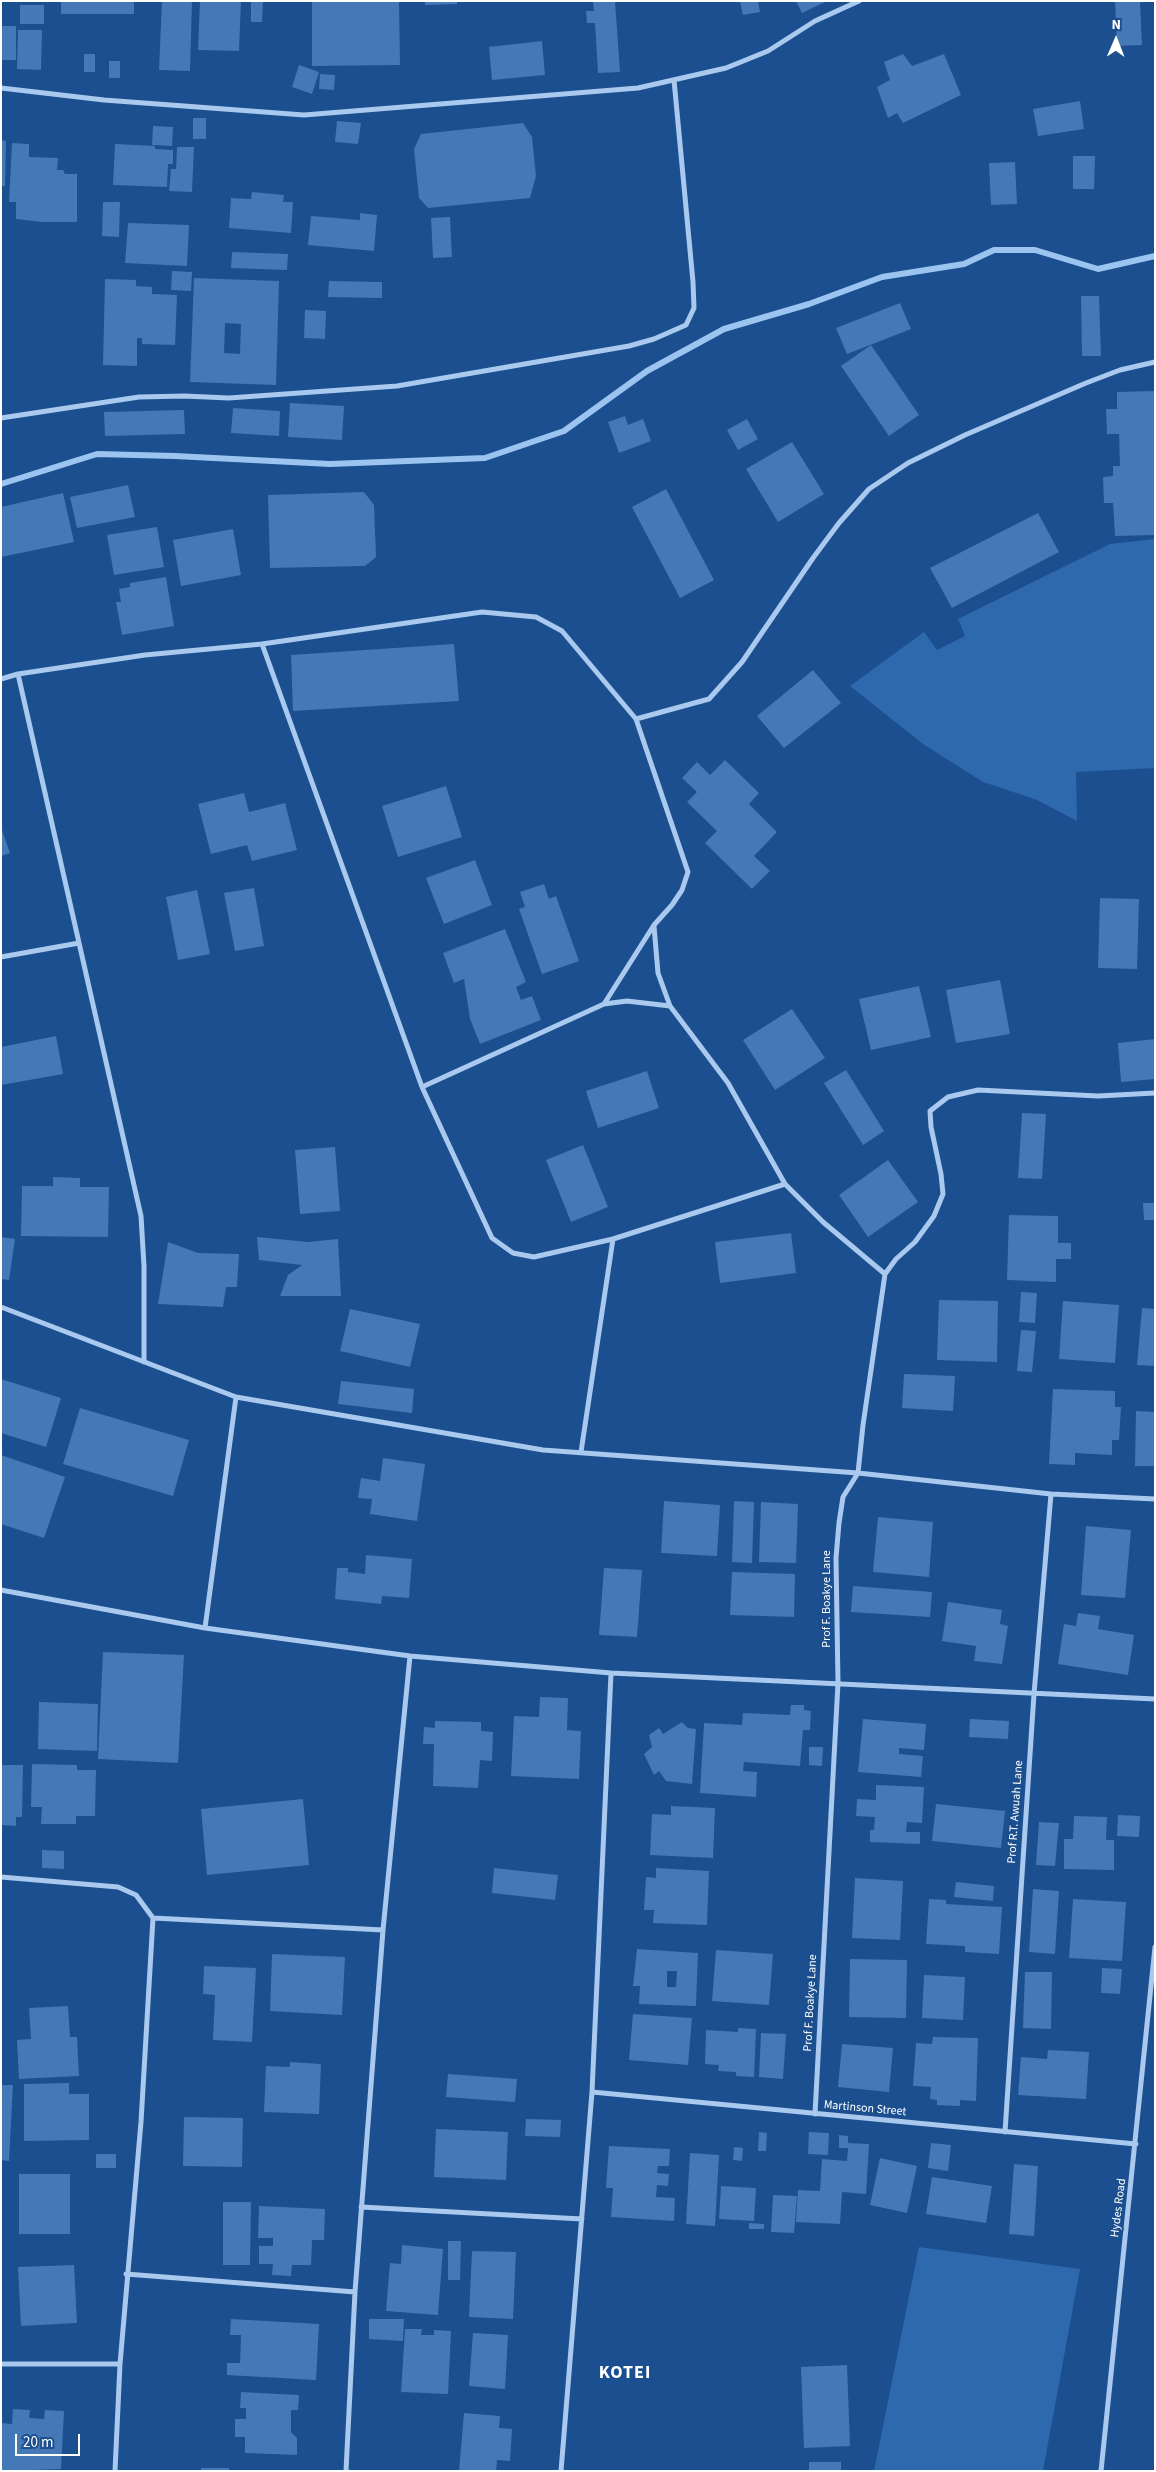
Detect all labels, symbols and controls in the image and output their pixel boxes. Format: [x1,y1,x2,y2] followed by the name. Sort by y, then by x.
[1091,15,1141,65] north arrow
[1111,15,1121,35] text: N
[820,1550,834,1648] street label: Prof F. Boakye Lane
[1005,1760,1027,1864] street label: Prof R.T. Awuah Lane
[801,1954,821,2052] street label: Prof F. Boakye Lane
[823,2098,907,2120] street label: Martinson Street
[1108,2178,1130,2238] street label: Hydes Road
[598,2363,652,2385] district label: KOTEI
[18,2424,82,2456] scale bar
[23,2432,53,2453] text: 20 m

